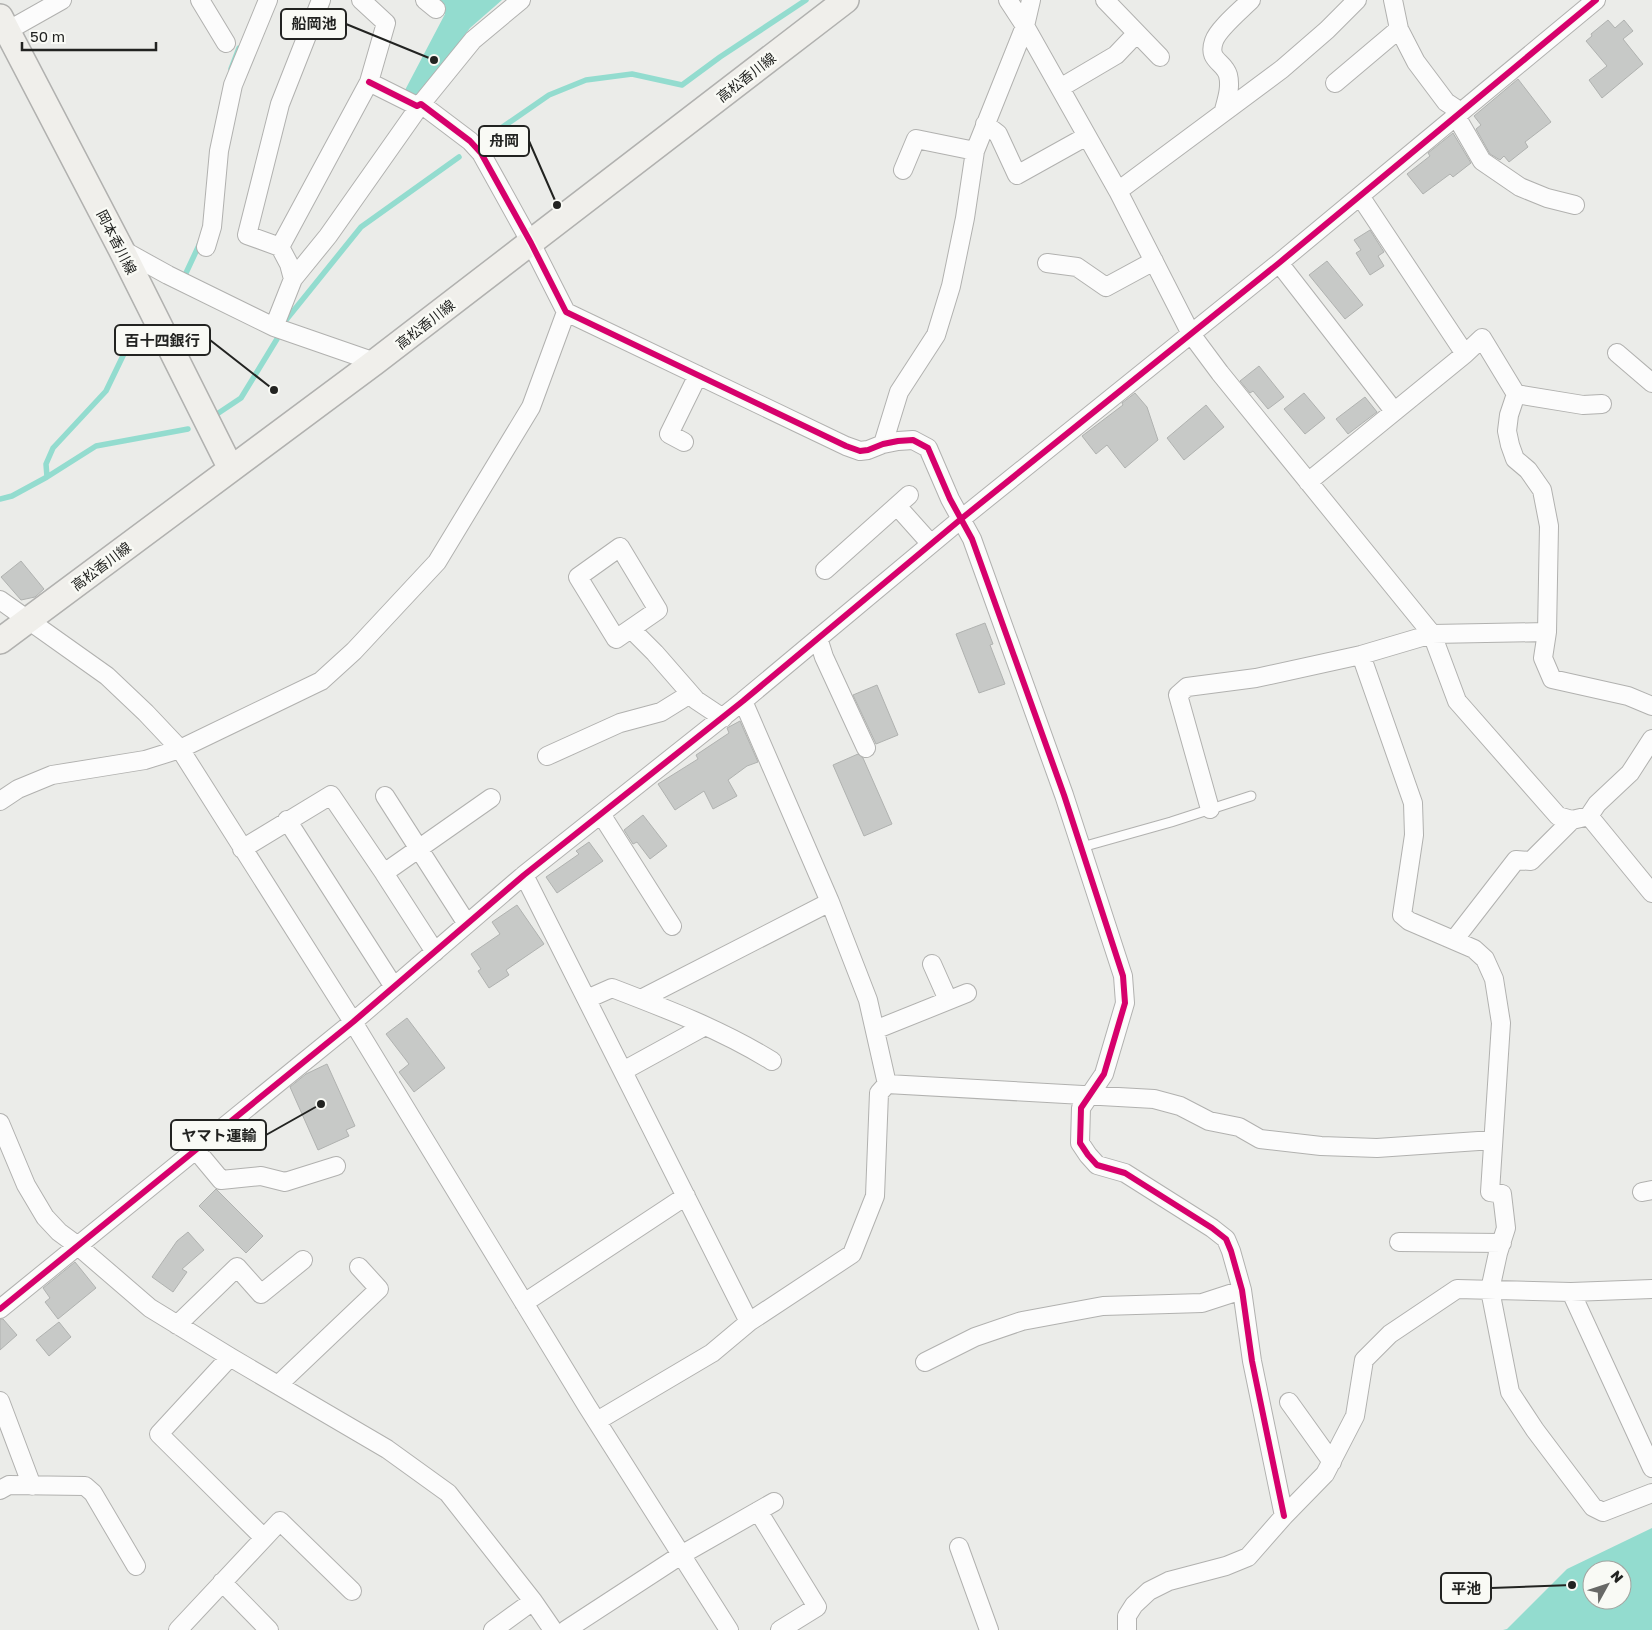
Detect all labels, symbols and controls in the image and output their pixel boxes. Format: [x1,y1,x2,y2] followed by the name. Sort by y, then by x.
[281,9,346,39] callout: 船岡池
[291,14,337,32] text: 船岡池
[22,20,156,52] scale bar
[30,27,65,45] text: 50 m
[713,49,779,105] street label: 高松香川線
[479,126,529,156] callout: 舟岡
[489,131,519,149] text: 舟岡
[94,207,140,277] street label: 岡本香川線
[392,296,458,352] street label: 高松香川線
[115,325,210,355] callout: 百十四銀行
[124,331,200,349] text: 百十四銀行
[68,538,134,594] street label: 高松香川線
[171,1120,266,1150] callout: ヤマト運輸
[181,1126,257,1144] text: ヤマト運輸
[1582,1560,1632,1610] north arrow
[1607,1567,1627,1586] text: N
[1441,1573,1491,1603] callout: 平池
[1451,1579,1481,1597] text: 平池

